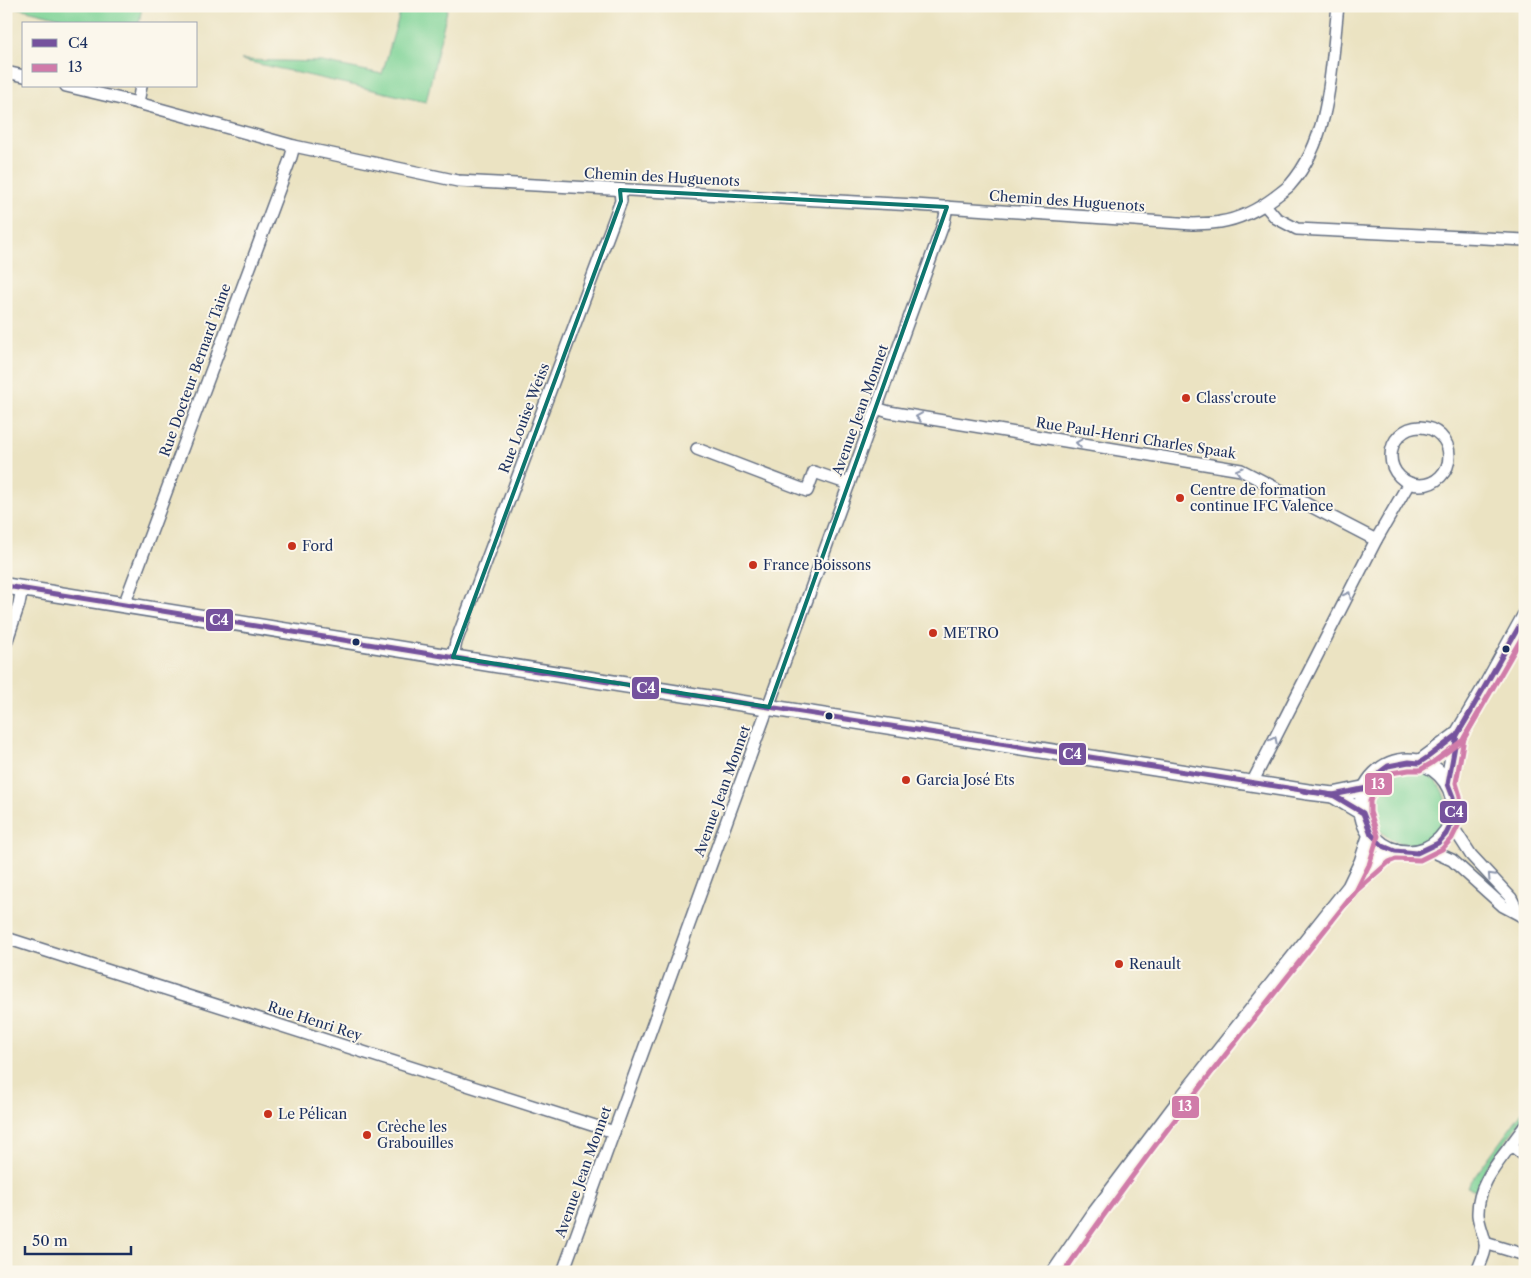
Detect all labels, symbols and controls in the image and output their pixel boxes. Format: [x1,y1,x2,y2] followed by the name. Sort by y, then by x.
[22,22,198,88] legend
[68,33,88,52] text: C4
[68,57,83,76] text: 13
[584,164,740,190] street label: Chemin des Huguenots
[989,187,1145,215] street label: Chemin des Huguenots
[155,281,235,459] street label: Rue Docteur Bernard Taine
[827,342,892,479] street label: Avenue Jean Monnet
[495,360,553,476] street label: Rue Louise Weiss
[1196,389,1277,407] place label: Class'croute
[1180,392,1192,404] marker: Class'croute
[914,412,923,422] one-way arrow
[1035,413,1238,463] street label: Rue Paul-Henri Charles Spaak
[1074,439,1083,449] one-way arrow
[1235,466,1244,476] one-way arrow
[1190,481,1334,515] place label: Centre de formation continue IFC Valence
[1174,492,1186,504] marker: Centre de formation continue IFC Valence
[302,537,334,555] place label: Ford
[286,540,298,552] marker: Ford
[763,556,871,574] place label: France Boissons
[747,559,759,571] marker: France Boissons
[1342,591,1352,600] one-way arrow
[205,608,234,632] line badge: C4
[209,611,229,629] text: C4
[943,624,999,642] place label: METRO
[927,627,939,639] marker: METRO
[351,637,361,647] unlabelled marker
[1501,644,1511,654] unlabelled marker
[631,676,660,700] line badge: C4
[636,679,656,697] text: C4
[824,711,834,721] unlabelled marker
[689,723,754,860] street label: Avenue Jean Monnet
[1268,736,1278,745] one-way arrow
[1058,742,1087,766] line badge: C4
[1062,745,1082,763] text: C4
[916,771,1015,789] place label: Garcia José Ets
[1364,772,1393,796] line badge: 13
[900,774,912,786] marker: Garcia José Ets
[1371,775,1385,793] text: 13
[1439,800,1468,824] line badge: C4
[1444,803,1464,821] text: C4
[1488,873,1497,882] one-way arrow
[1129,955,1181,973] place label: Renault
[1113,958,1125,970] marker: Renault
[266,997,365,1045] street label: Rue Henri Rey
[1171,1095,1200,1119] line badge: 13
[1178,1097,1192,1115] text: 13
[550,1104,615,1241] street label: Avenue Jean Monnet
[278,1105,348,1123] place label: Le Pélican
[262,1108,274,1120] marker: Le Pélican
[377,1118,454,1152] place label: Crèche les Grabouilles
[361,1129,373,1141] marker: Crèche les Grabouilles
[25,1223,131,1255] scale bar
[32,1231,68,1250] text: 50 m

